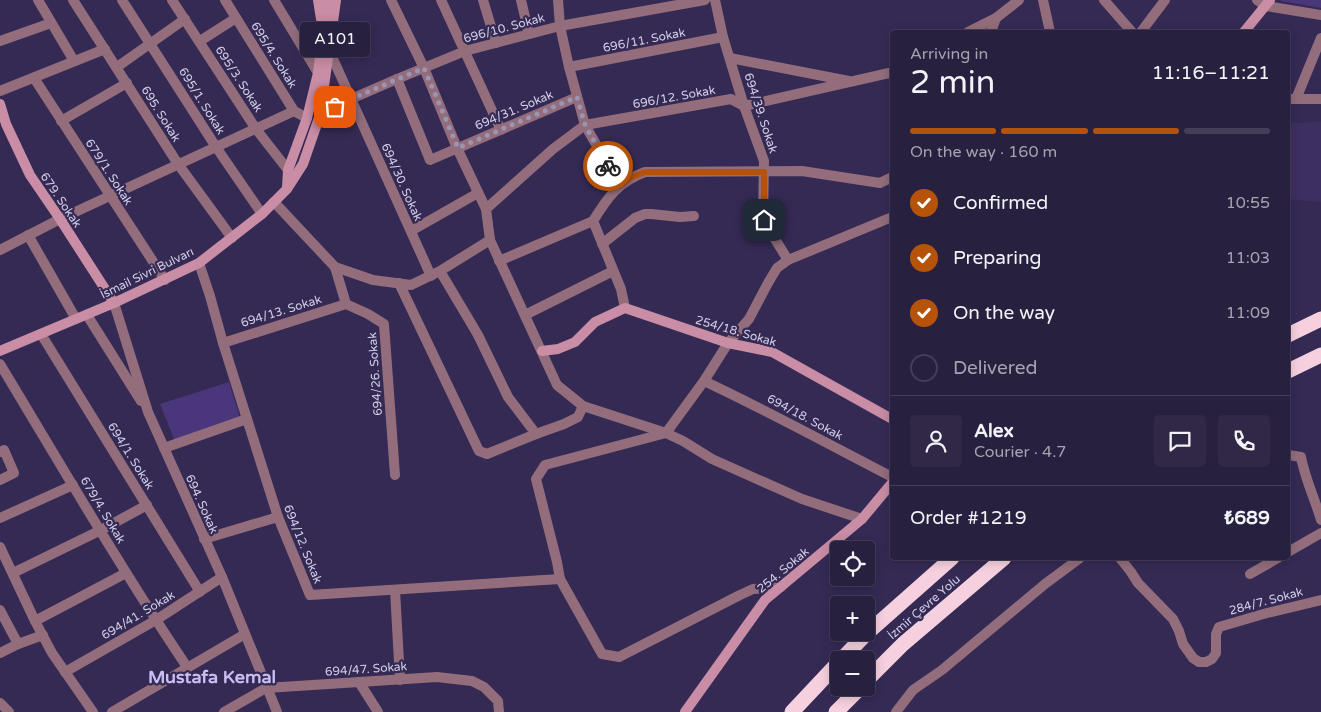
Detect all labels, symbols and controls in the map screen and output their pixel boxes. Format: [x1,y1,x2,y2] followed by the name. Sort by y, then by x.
[462,10,547,46] street label: 696/10. Sokak
[248,19,300,91] street label: 695/4. Sokak
[300,22,370,57] callout: A101
[602,25,687,55] street label: 696/11. Sokak
[314,29,356,49] text: A101
[212,43,266,115] street label: 695/3. Sokak
[910,44,988,64] text: Arriving in
[1152,62,1270,84] text: 11:16–11:21
[910,64,995,102] text: 2 min
[176,65,228,137] street label: 695/1. Sokak
[741,71,781,155] street label: 694/39. Sokak
[632,83,717,111] street label: 696/12. Sokak
[138,84,184,145] street label: 695. Sokak
[314,86,356,128] pin
[473,87,556,133] street label: 694/31. Sokak
[321,93,349,121] icon: bag
[82,136,136,208] street label: 679/1. Sokak
[379,141,426,223] street label: 694/30. Sokak
[583,141,633,191] courier
[910,142,1057,162] text: On the way · 160 m
[594,152,622,180] icon: bike
[38,170,85,231] street label: 679. Sokak
[910,189,938,217] icon: check
[953,192,1048,214] text: Confirmed
[1226,193,1270,213] text: 10:55
[743,199,785,241] pin
[750,206,778,234] icon: home
[98,244,196,302] street label: İsmail Sivri Bulvarı
[910,244,938,272] icon: check
[953,247,1042,269] text: Preparing
[1226,248,1270,268] text: 11:03
[239,292,323,330] street label: 694/13. Sokak
[910,299,938,327] icon: check
[953,302,1055,324] text: On the way
[1226,303,1270,323] text: 11:09
[694,313,779,349] street label: 254/18. Sokak
[365,331,385,416] street label: 694/26. Sokak
[953,357,1038,379] text: Delivered
[765,391,846,443] street label: 694/18. Sokak
[910,415,962,467] button: person
[1154,415,1206,467] button: chat
[1218,415,1270,467] button: phone
[105,420,157,492] street label: 694/1. Sokak
[974,420,1014,442] text: Alex
[974,442,1066,462] text: Courier · 4.7
[183,472,221,536] street label: 694. Sokak
[78,474,129,546] street label: 679/4. Sokak
[281,503,325,586] street label: 694/12. Sokak
[910,507,1027,529] text: Order #1219
[1224,507,1270,529] text: ₺689
[830,541,875,696] map controls
[830,541,875,586] button: locate
[754,544,812,596] street label: 254. Sokak
[885,572,963,642] street label: İzmir Çevre Yolu
[1228,584,1305,618] street label: 284/7. Sokak
[99,587,178,642] street label: 694/41. Sokak
[830,596,875,641] button: +
[830,651,875,696] button: −
[324,659,408,679] street label: 694/47. Sokak
[148,666,276,688] district label: Mustafa Kemal

